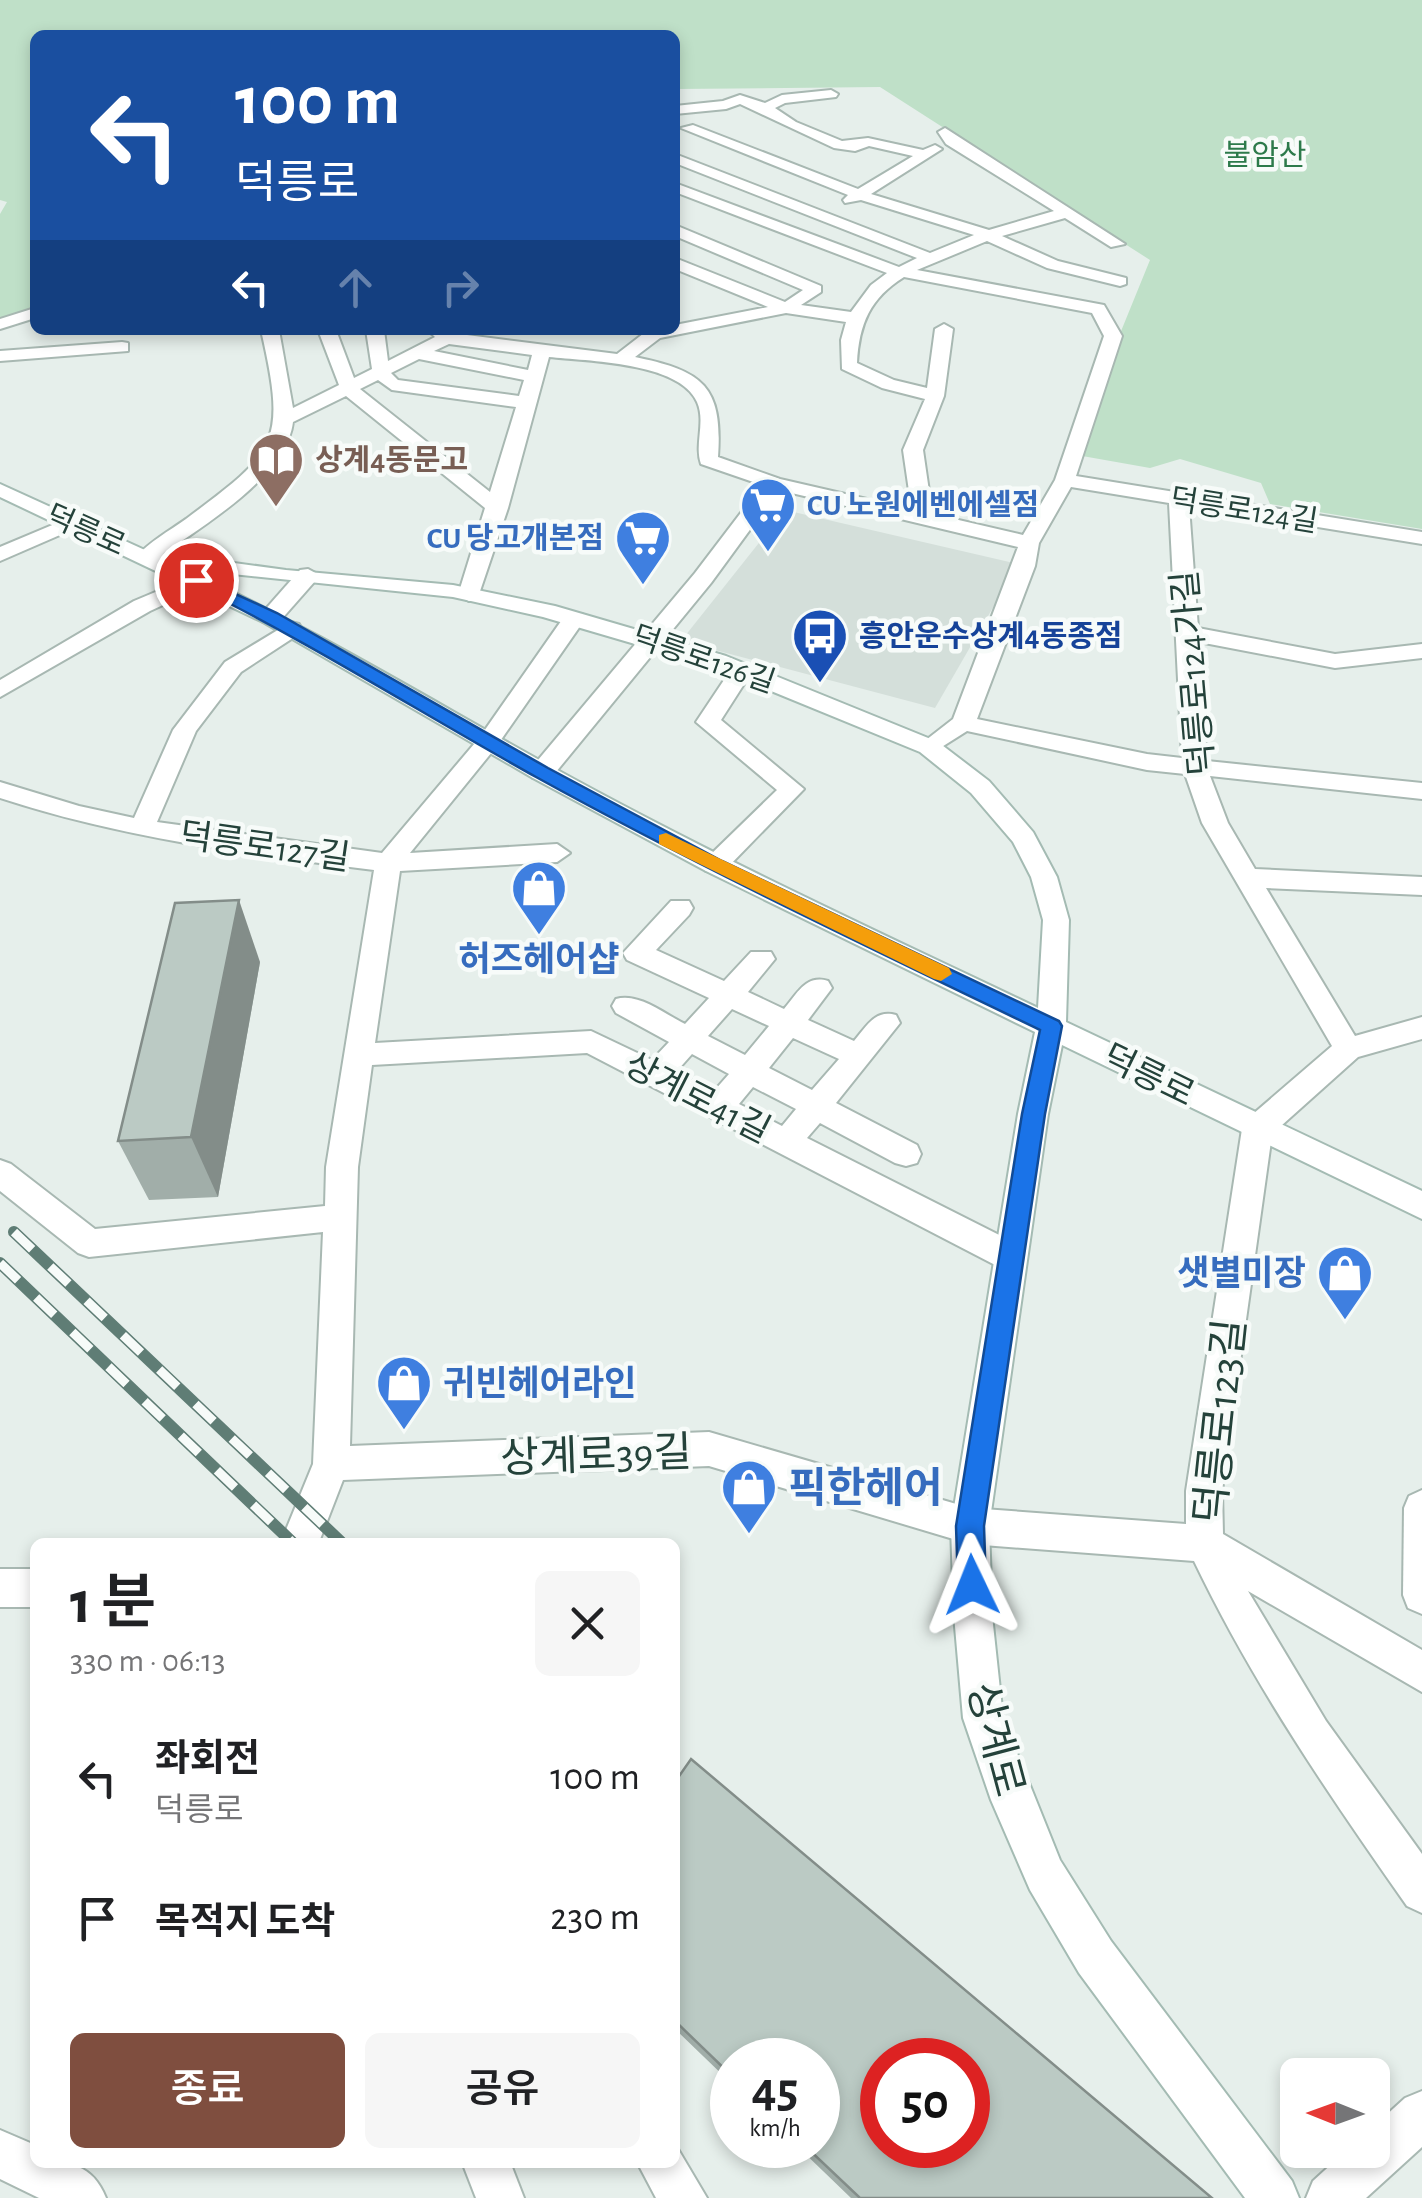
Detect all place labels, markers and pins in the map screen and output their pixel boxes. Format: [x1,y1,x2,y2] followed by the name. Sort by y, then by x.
[246,430,306,509] library icon: 상계4동문고
[315,444,468,476] place label: 상계4동문고
[738,475,798,554] supermarket icon: CU 노원에벤에셀점
[807,489,1039,521] place label: CU 노원에벤에셀점
[613,508,673,587] supermarket icon: CU 당고개본점
[427,522,604,554] place label: CU 당고개본점
[154,538,239,623] pin
[790,606,850,685] bus stop icon: 흥안운수상계4동종점
[859,620,1123,652] place label: 흥안운수상계4동종점
[509,858,569,937] shop icon: 허즈헤어샵
[458,941,620,978] place label: 허즈헤어샵
[1315,1243,1375,1322] shop icon: 샛별미장
[1177,1255,1306,1292] place label: 샛별미장
[374,1353,434,1432] shop icon: 귀빈헤어라인
[443,1365,636,1402] place label: 귀빈헤어라인
[719,1457,779,1536] shop icon: 픽한헤어
[788,1466,943,1510] place label: 픽한헤어

